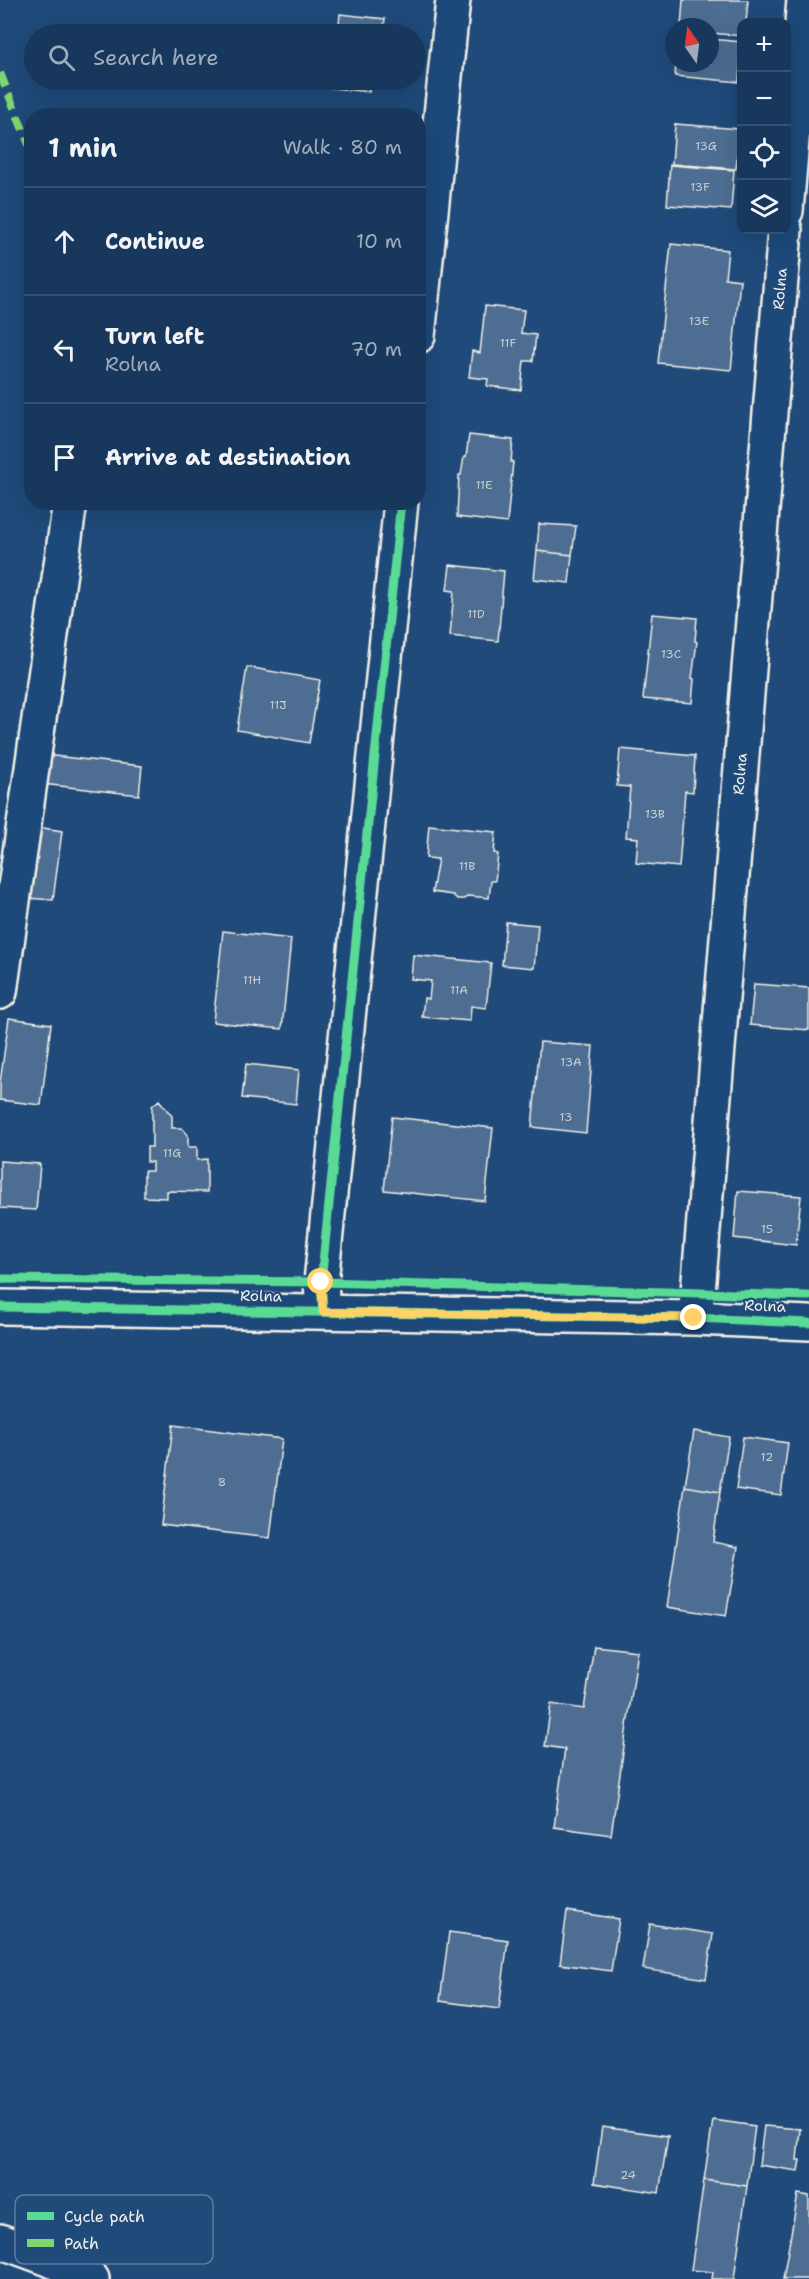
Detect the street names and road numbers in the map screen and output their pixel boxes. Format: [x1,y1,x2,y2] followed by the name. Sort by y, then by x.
[768,267,792,311] street label: Rolna
[728,752,752,796] street label: Rolna
[240,1286,283,1306] street label: Rolna
[744,1295,787,1317] street label: Rolna

